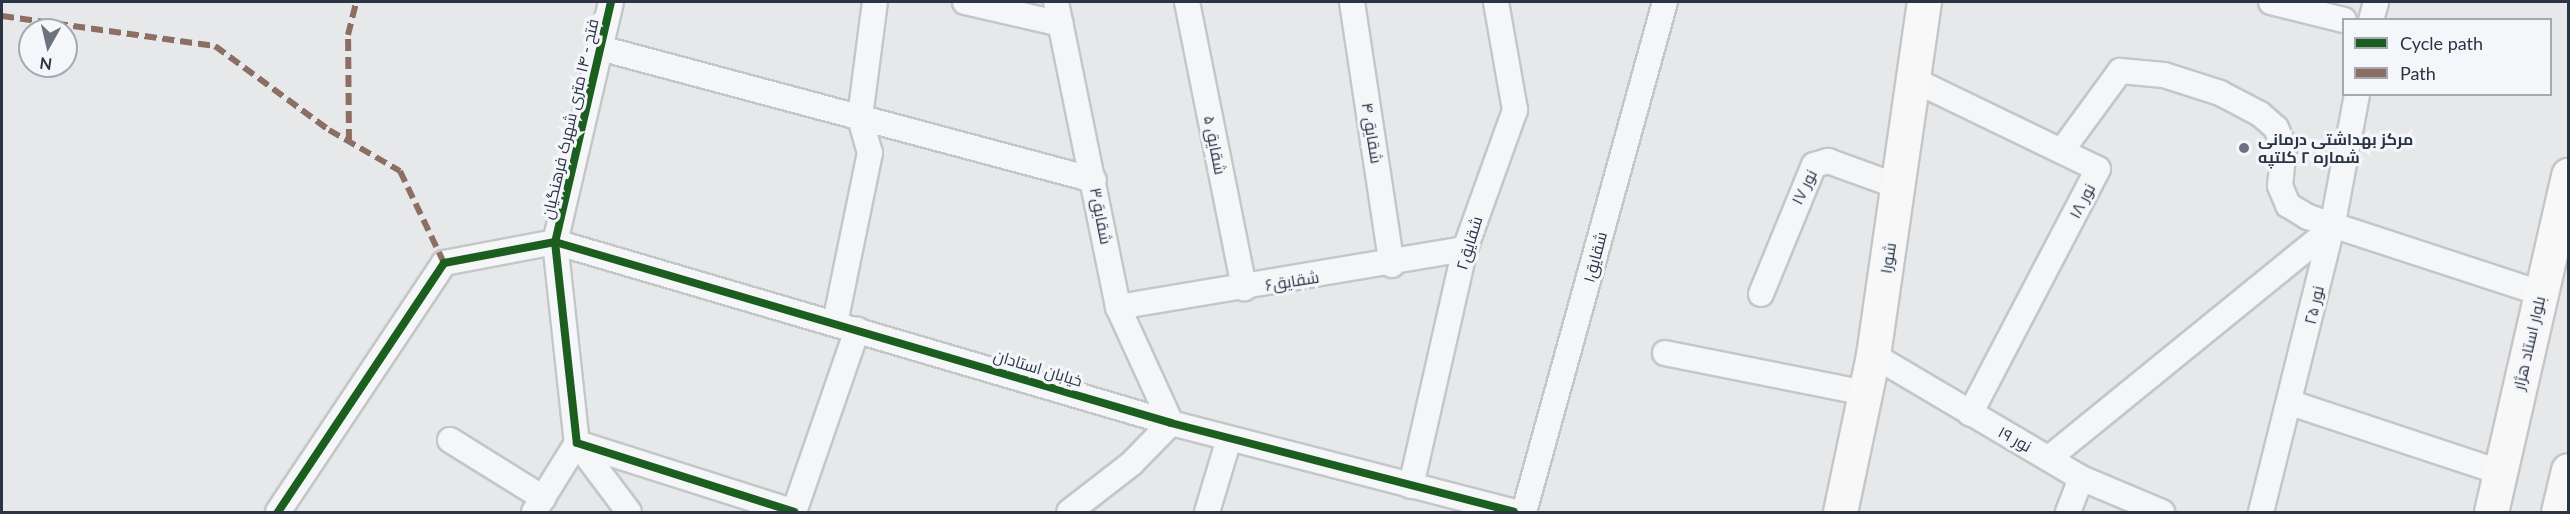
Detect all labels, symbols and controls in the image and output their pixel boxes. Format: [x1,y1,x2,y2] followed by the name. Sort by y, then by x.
[538,17,602,221] street label: فتح - ۱۴ متری شهرک فرهنگیان
[18,18,78,78] north arrow
[2342,18,2552,96] legend
[2400,32,2483,54] text: Cycle path
[38,54,53,75] text: N
[2400,62,2436,84] text: Path
[1358,101,1386,165] street label: شقایق ۴
[1200,114,1230,176] street label: شقایق ۵
[2258,129,2413,167] place label: مرکز بهداشتی درمانی شماره ۲ کلتپه
[2235,139,2253,157] marker: مرکز بهداشتی درمانی شماره ۲ کلتپه
[1787,166,1821,208] street label: نور ۱۷
[2065,180,2099,222] street label: نور ۱۸
[1086,186,1116,246] street label: شقایق۳
[1452,214,1486,272] street label: شقایق۲
[1579,230,1611,284] street label: شقایق۱
[1876,241,1900,275] street label: شورا
[1264,267,1320,295] street label: شقایق۶
[2300,284,2328,326] street label: نور ۲۵
[2509,294,2549,392] street label: بلوار استاد هژار
[991,345,1085,391] street label: خیابان استادان
[1995,422,2035,456] street label: نور ۱۹

